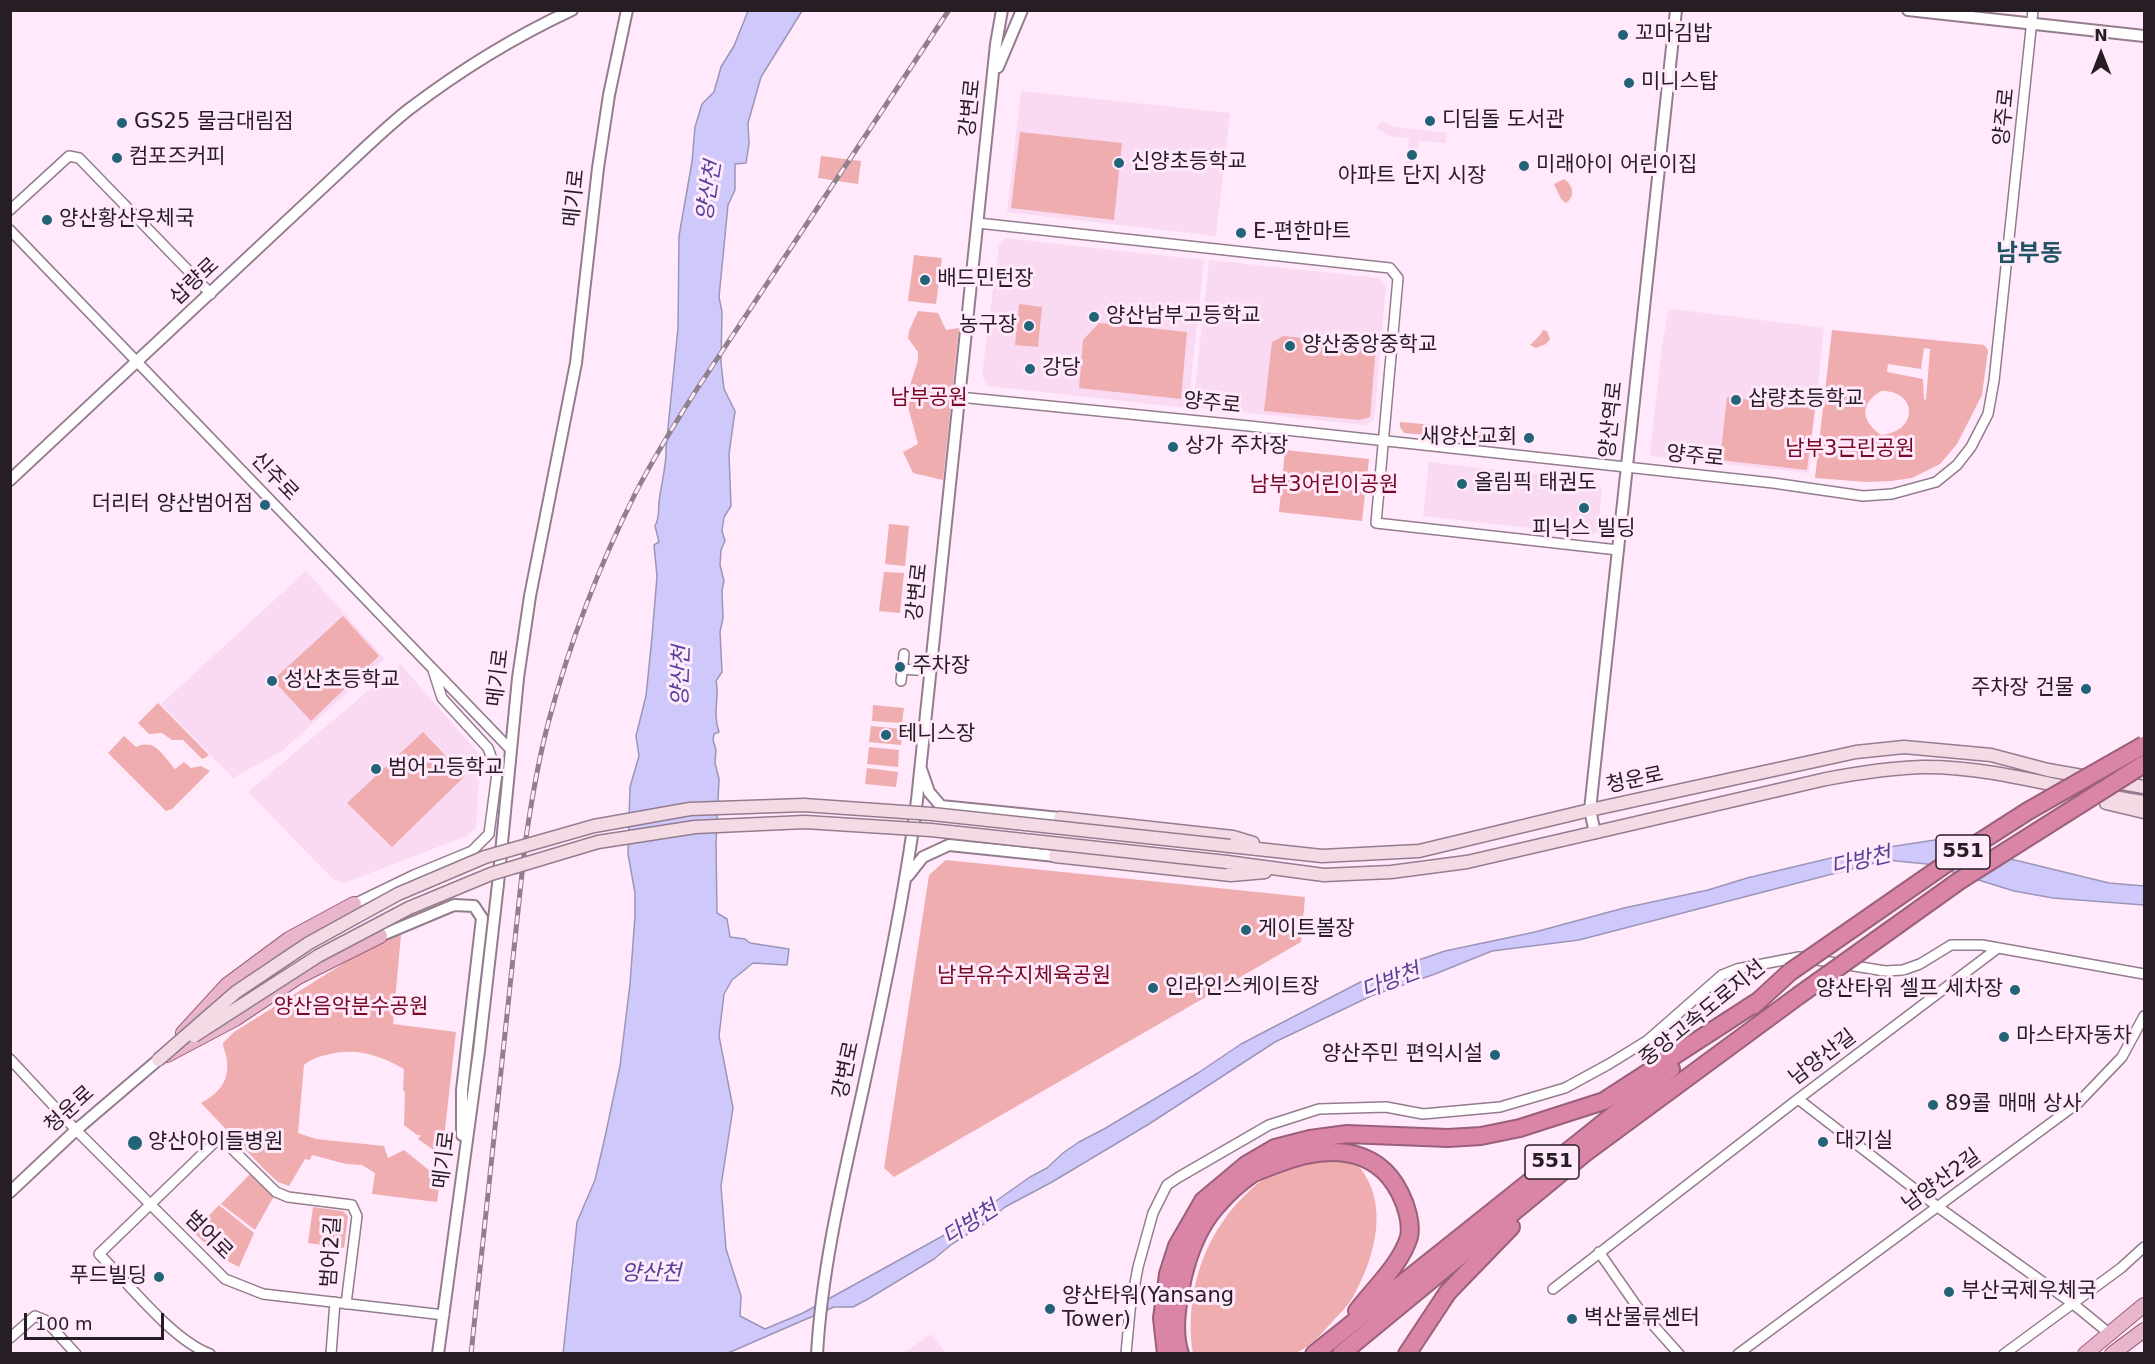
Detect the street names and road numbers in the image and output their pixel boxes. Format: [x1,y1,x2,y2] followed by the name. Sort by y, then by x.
[955,78,987,138] street label: 강변로
[1989,87,2021,147] street label: 양주로
[559,168,591,228] street label: 메기로
[165,253,225,311] street label: 삽량로
[1595,380,1629,460] street label: 양산역로
[1182,388,1242,420] street label: 양주로
[1665,441,1725,473] street label: 양주로
[245,447,303,507] street label: 신주로
[902,562,934,622] street label: 강변로
[483,648,515,708] street label: 메기로
[1604,763,1666,799] street label: 청운로
[1936,835,1990,869] road number: 551
[1635,956,1771,1072] street label: 중앙고속도로지선
[1785,1025,1861,1091] street label: 남양산길
[829,1039,865,1101] street label: 강변로
[40,1081,100,1139] street label: 청운로
[429,1130,461,1190] street label: 메기로
[1898,1144,1986,1218] street label: 남양산2길
[1525,1145,1579,1179] road number: 551
[179,1207,237,1265] street label: 범어로
[317,1216,347,1288] street label: 범어2길

